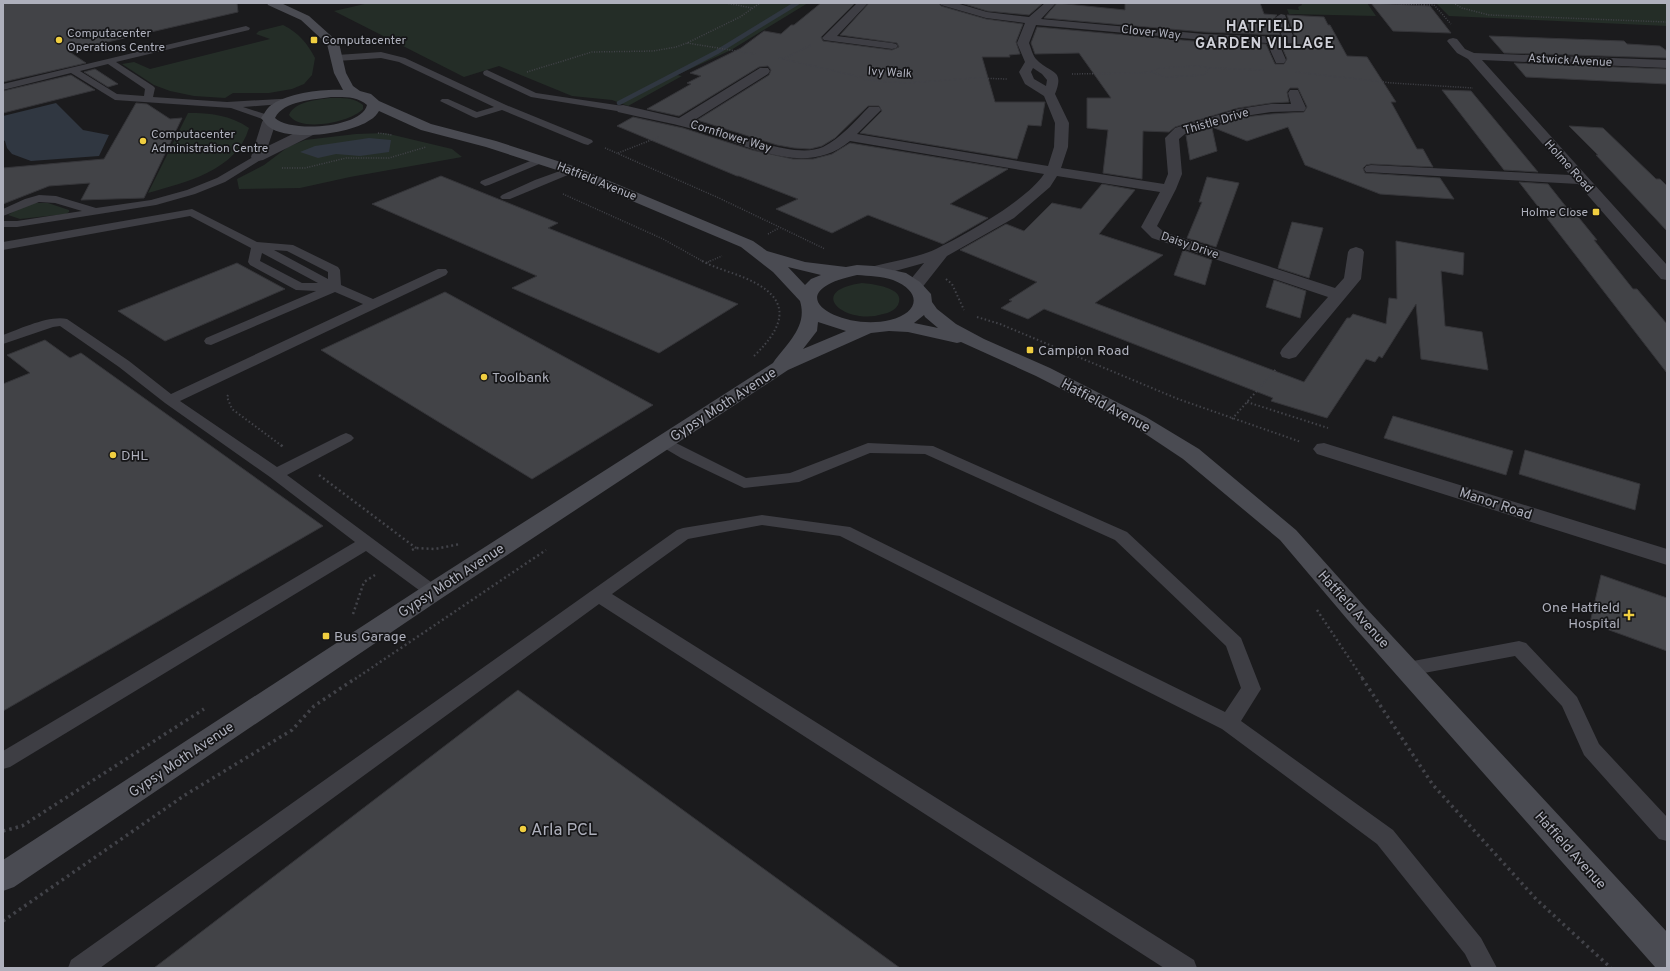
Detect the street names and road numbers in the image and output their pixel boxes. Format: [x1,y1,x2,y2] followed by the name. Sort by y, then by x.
[1120,22,1182,44] street label: Clover Way
[1527,51,1612,71] street label: Astwick Avenue
[867,63,913,83] street label: Ivy Walk
[1182,105,1251,139] street label: Thistle Drive
[688,117,773,157] street label: Cornflower Way
[1540,137,1596,196] street label: Holme Road
[554,159,639,205] street label: Hatfield Avenue
[1159,229,1221,263] street label: Daisy Drive
[668,365,780,446] street label: Gypsy Moth Avenue
[1058,376,1153,437] street label: Hatfield Avenue
[1457,485,1534,524] street label: Manor Road
[396,541,508,622] street label: Gypsy Moth Avenue
[1314,568,1392,652] street label: Hatfield Avenue
[126,719,238,802] street label: Gypsy Moth Avenue
[1531,809,1609,893] street label: Hatfield Avenue

